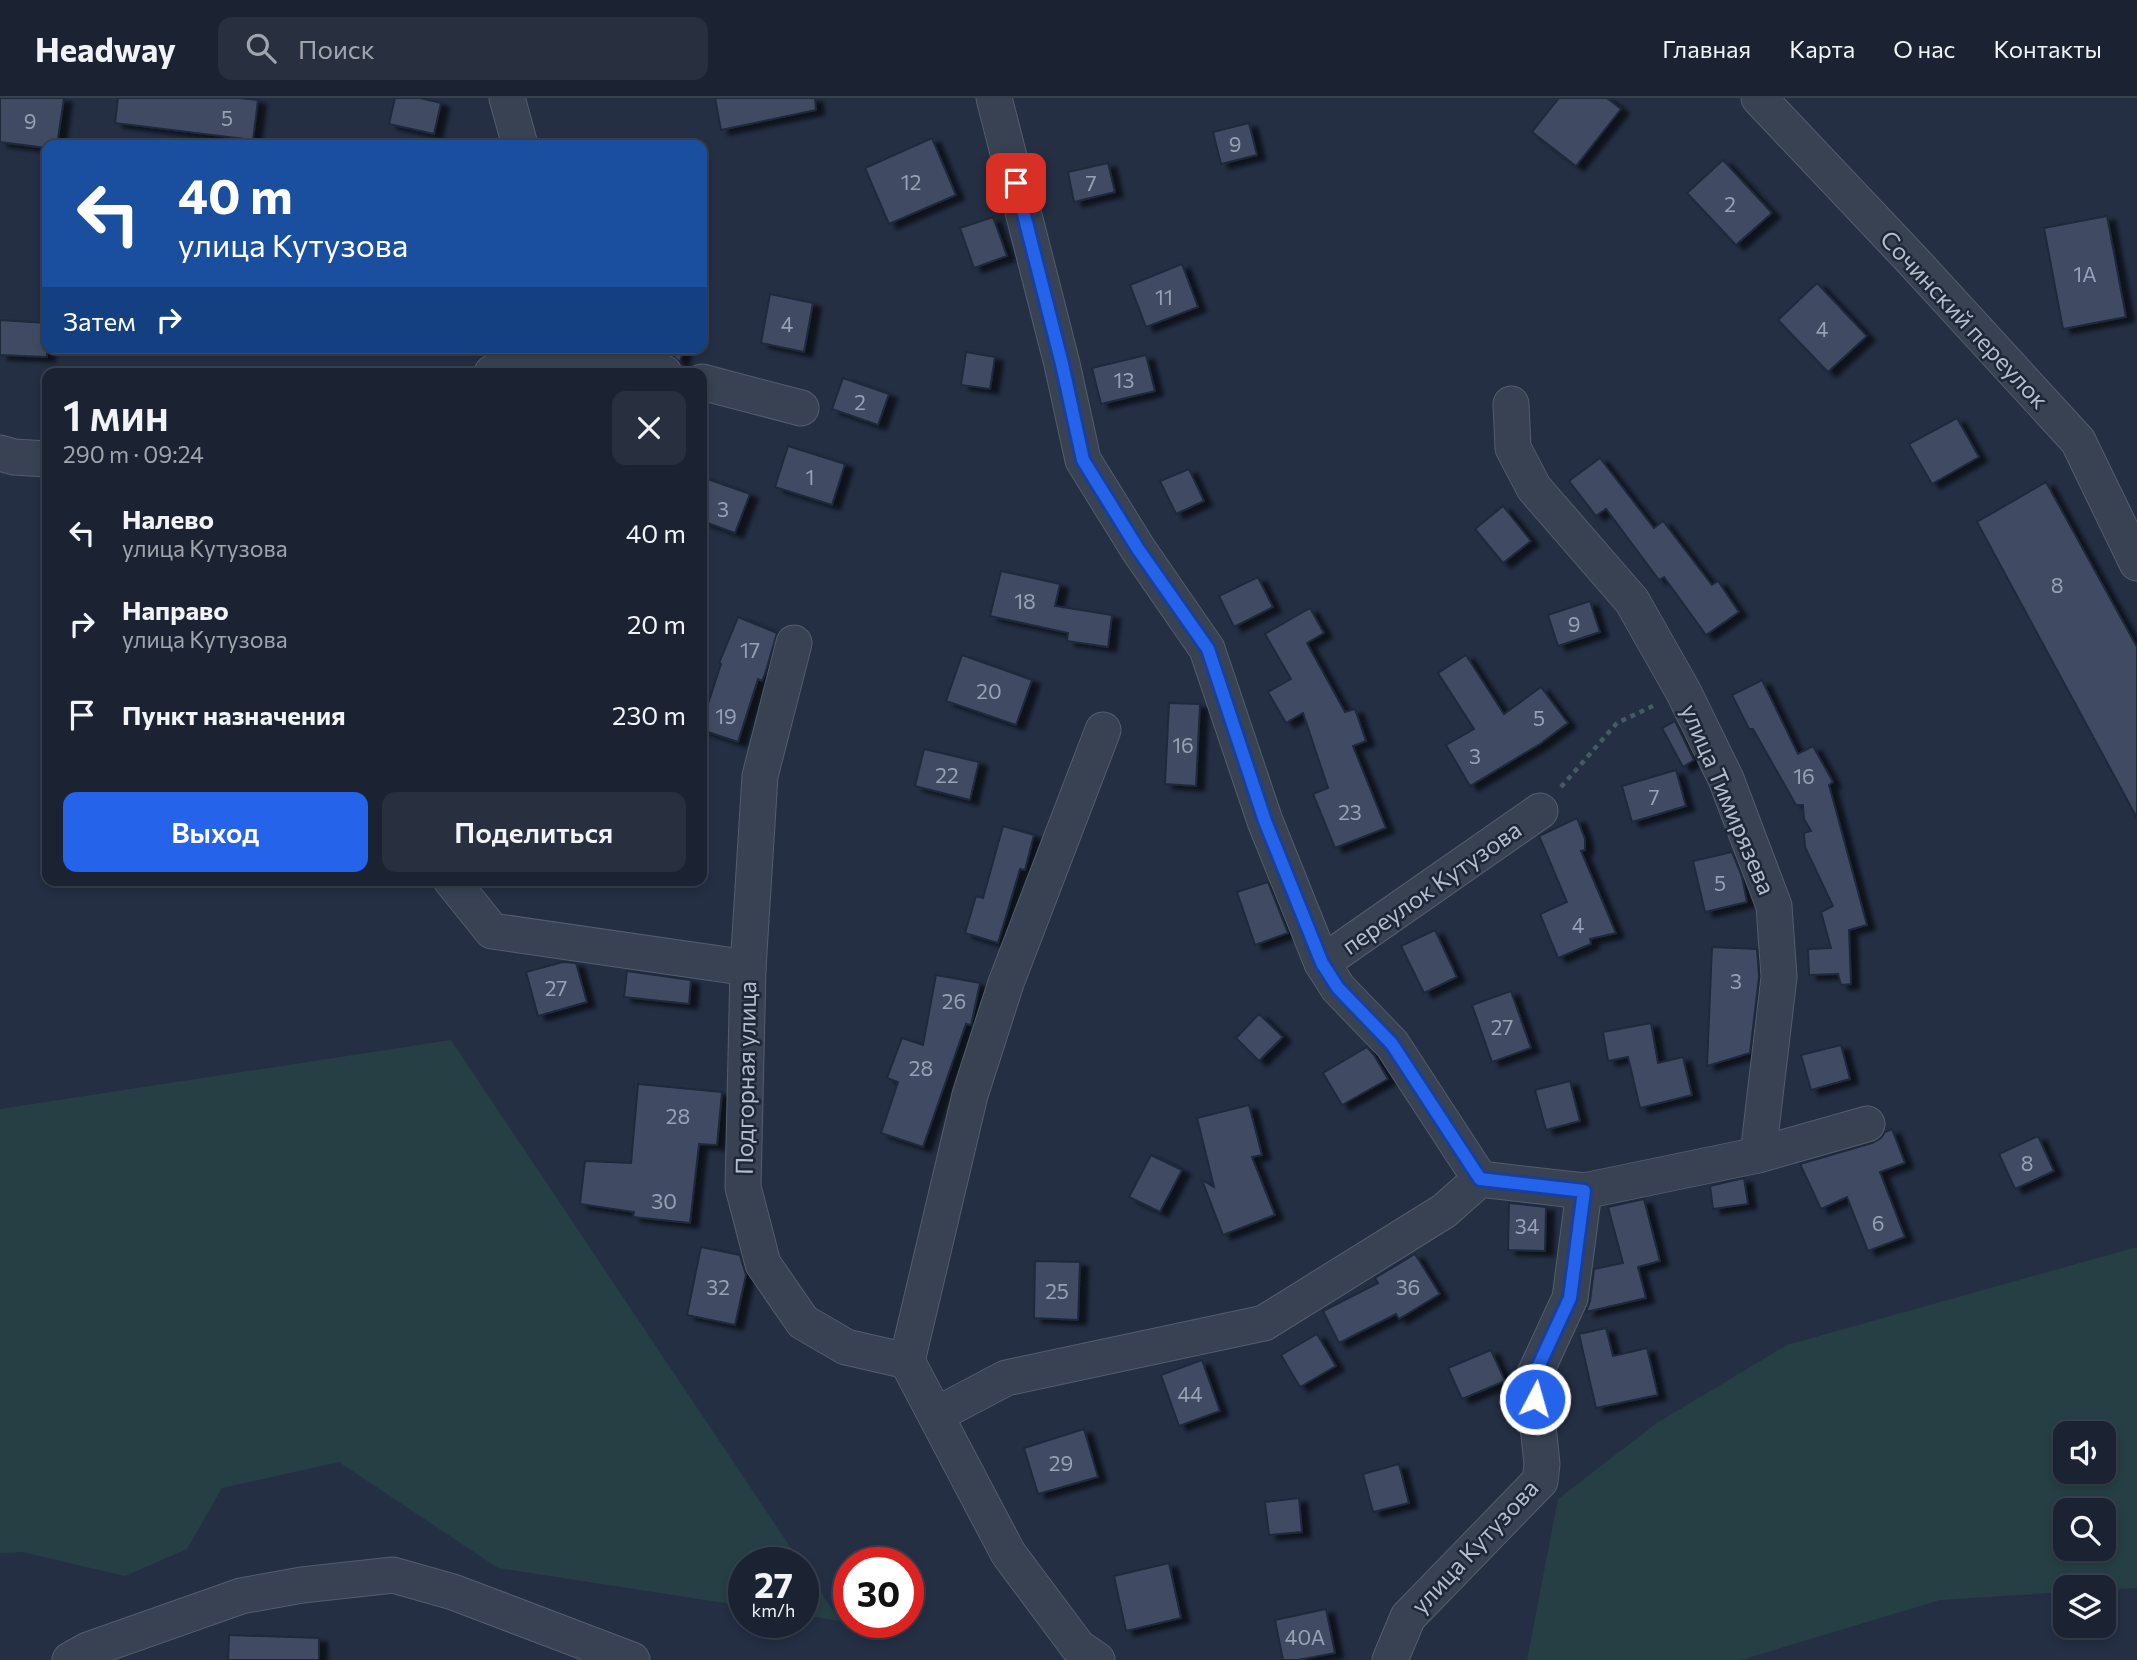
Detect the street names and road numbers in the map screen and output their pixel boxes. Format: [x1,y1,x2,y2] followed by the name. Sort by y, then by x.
[1875,224,2055,414] street label: Сочинский переулок
[1676,699,1782,899] street label: улица Тимирязева
[1336,814,1526,960] street label: переулок Кутузова
[729,981,761,1175] street label: Подгорная улица
[1404,1473,1544,1619] street label: улица Кутузова

